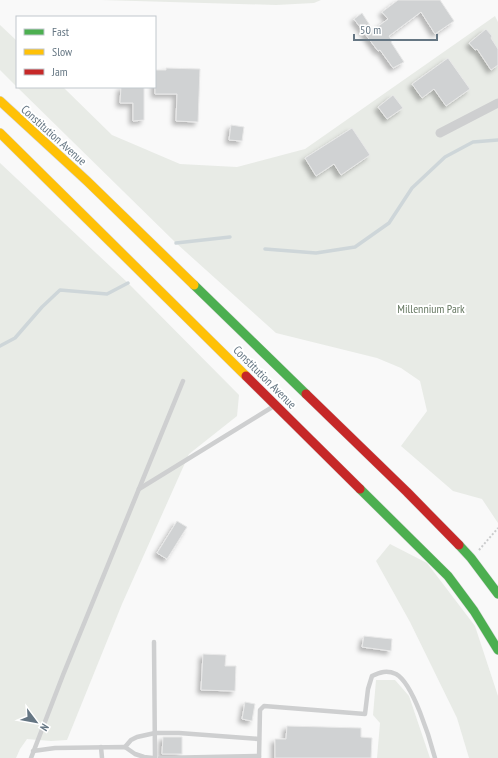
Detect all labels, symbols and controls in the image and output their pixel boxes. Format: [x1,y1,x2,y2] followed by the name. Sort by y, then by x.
[16,16,156,88] legend
[354,16,437,42] scale bar
[360,22,381,37] text: 50 m
[52,24,70,39] text: Fast
[52,44,73,59] text: Slow
[51,64,68,79] text: Jam
[18,102,90,168] street label: Constitution Avenue
[397,301,465,316] park label: Millennium Park
[230,342,300,412] street label: Constitution Avenue
[16,702,56,742] north arrow
[37,721,52,734] text: N

